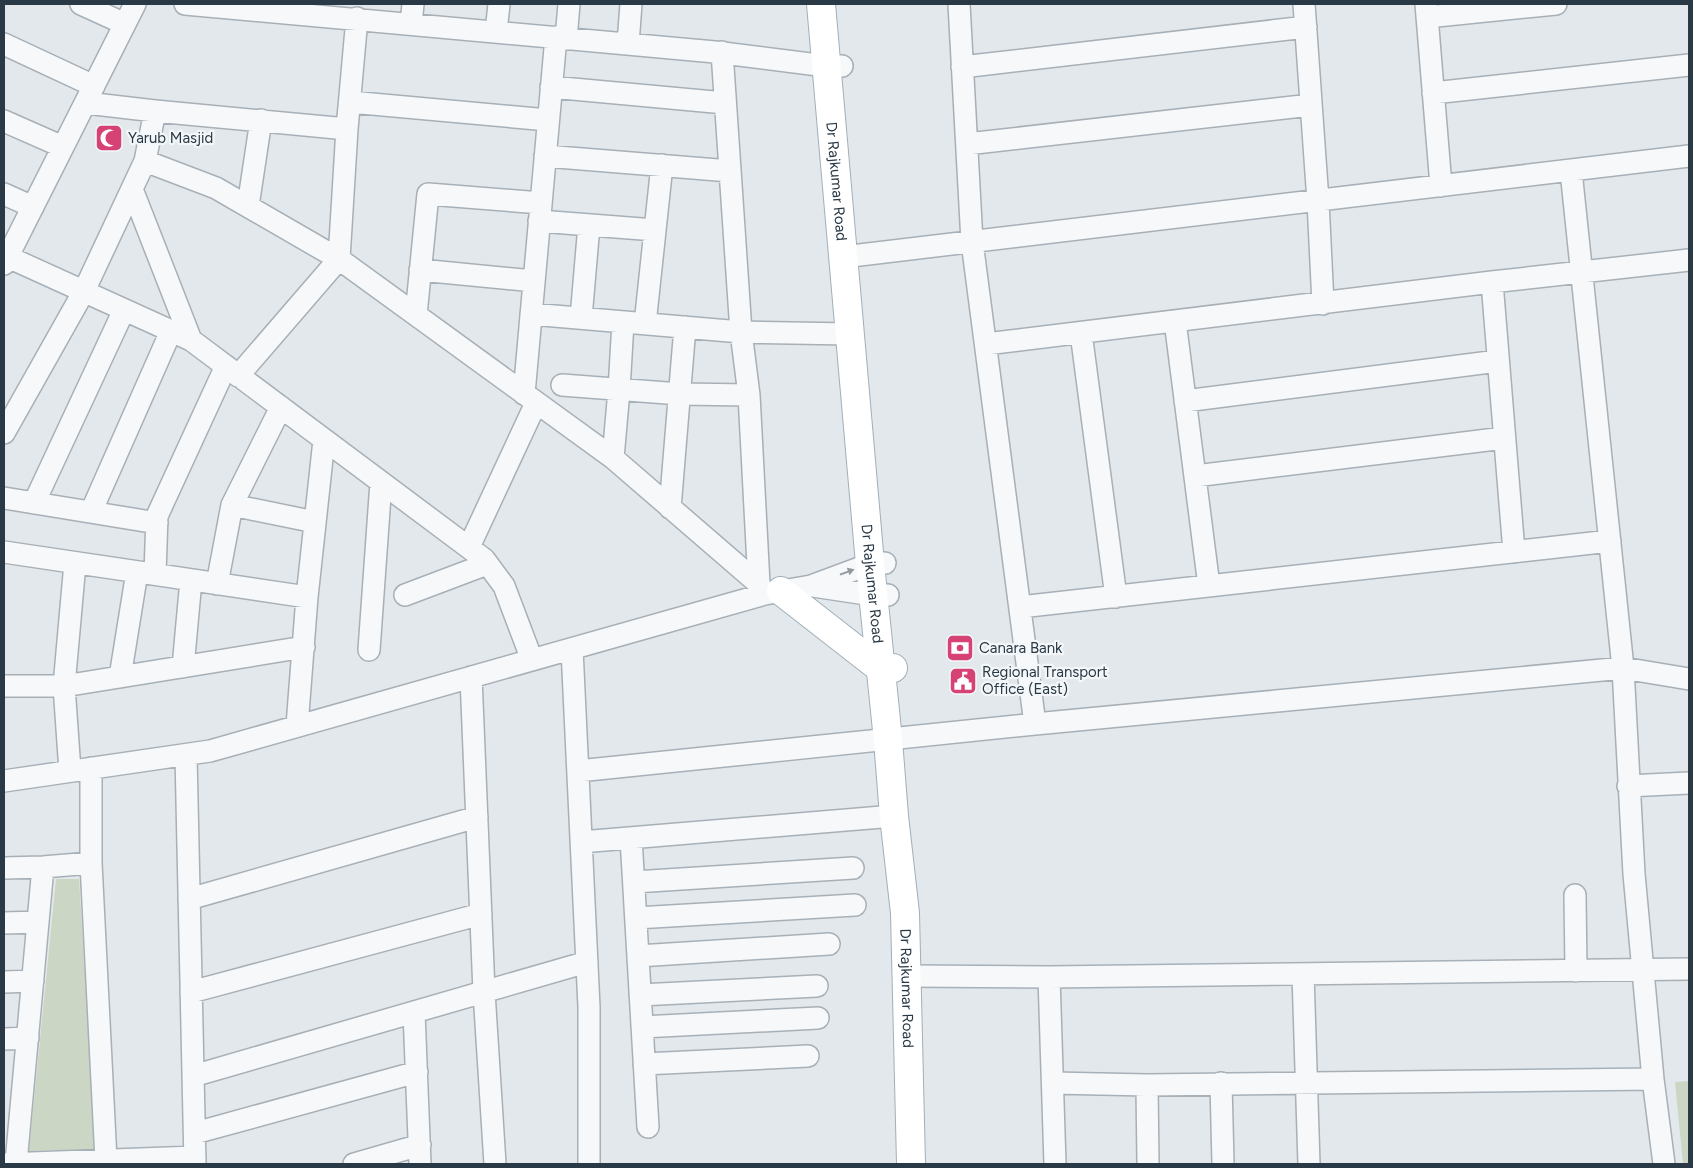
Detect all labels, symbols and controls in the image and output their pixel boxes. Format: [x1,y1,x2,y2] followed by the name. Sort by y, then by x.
[822,121,851,242] street label: Dr Rajkumar Road
[94,123,124,153] mosque icon: Yarub Masjid
[128,129,213,147] place label: Yarub Masjid
[858,523,887,644] street label: Dr Rajkumar Road
[840,568,855,575] one-way arrow
[945,633,975,663] bank icon: Canara Bank
[979,639,1063,657] place label: Canara Bank
[982,663,1108,698] place label: Regional Transport Office (East)
[948,666,978,696] public building icon: Regional Transport Office (East)
[896,928,917,1048] street label: Dr Rajkumar Road

